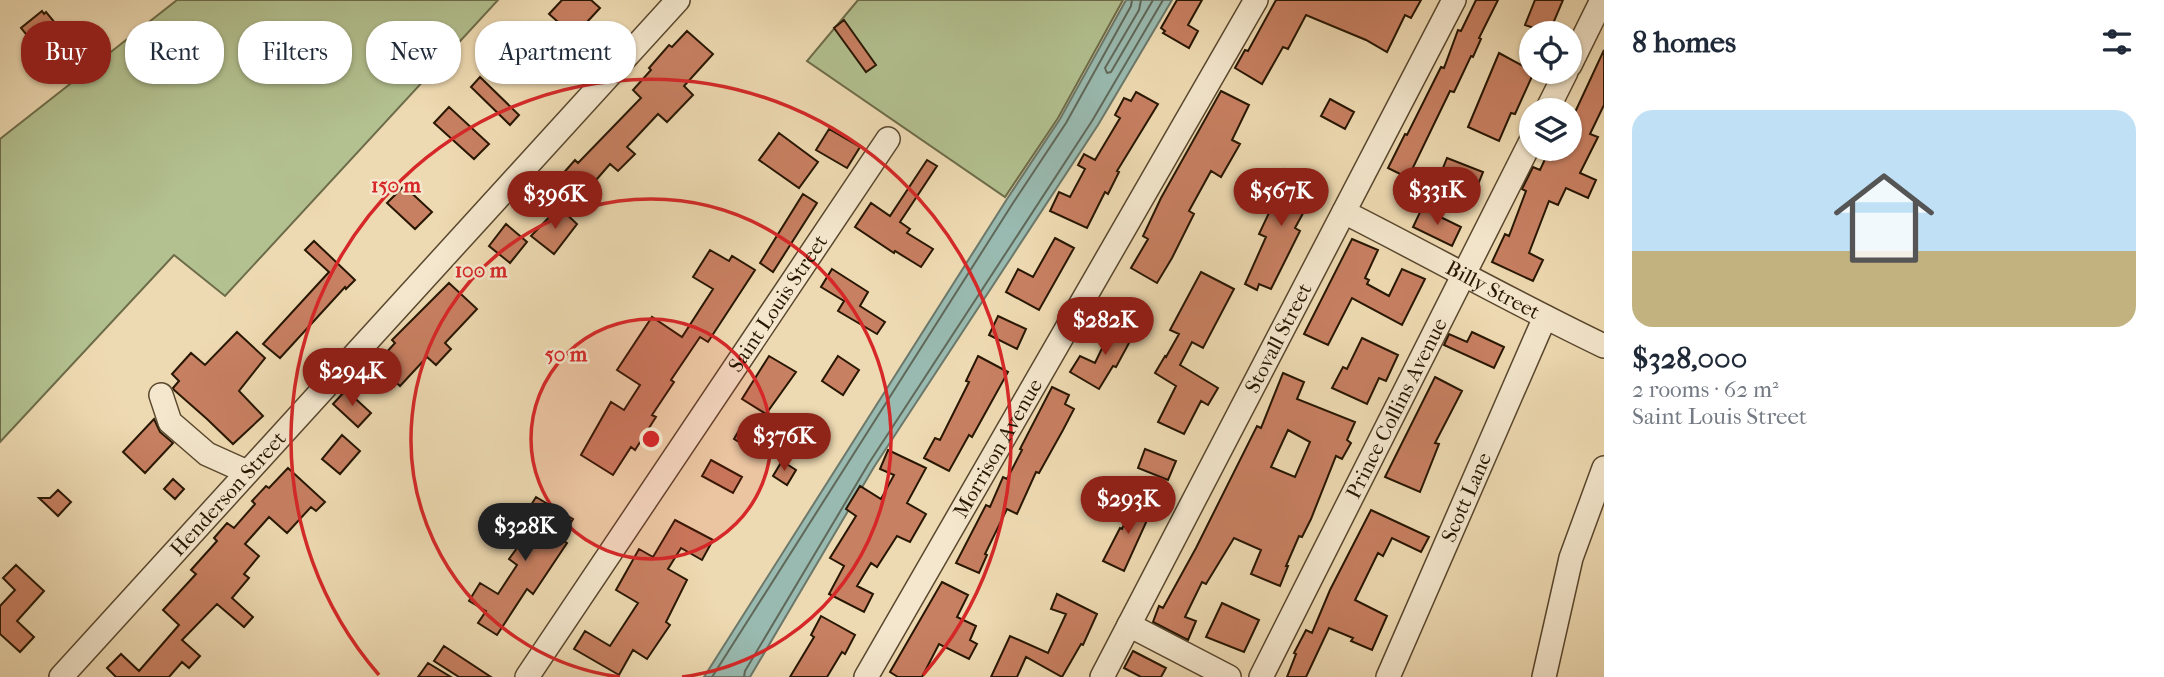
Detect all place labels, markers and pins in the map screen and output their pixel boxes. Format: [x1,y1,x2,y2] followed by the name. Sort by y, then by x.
[1232,168,1330,228] pin: $567K
[1388,168,1486,227] pin: $331K
[506,172,604,231] pin: $396K
[1056,298,1154,357] pin: $282K
[303,348,401,408] pin: $294K
[735,414,833,473] pin: $376K
[639,427,663,451] centre of rings
[1079,476,1177,536] pin: $293K
[476,504,574,563] pin: $328K

